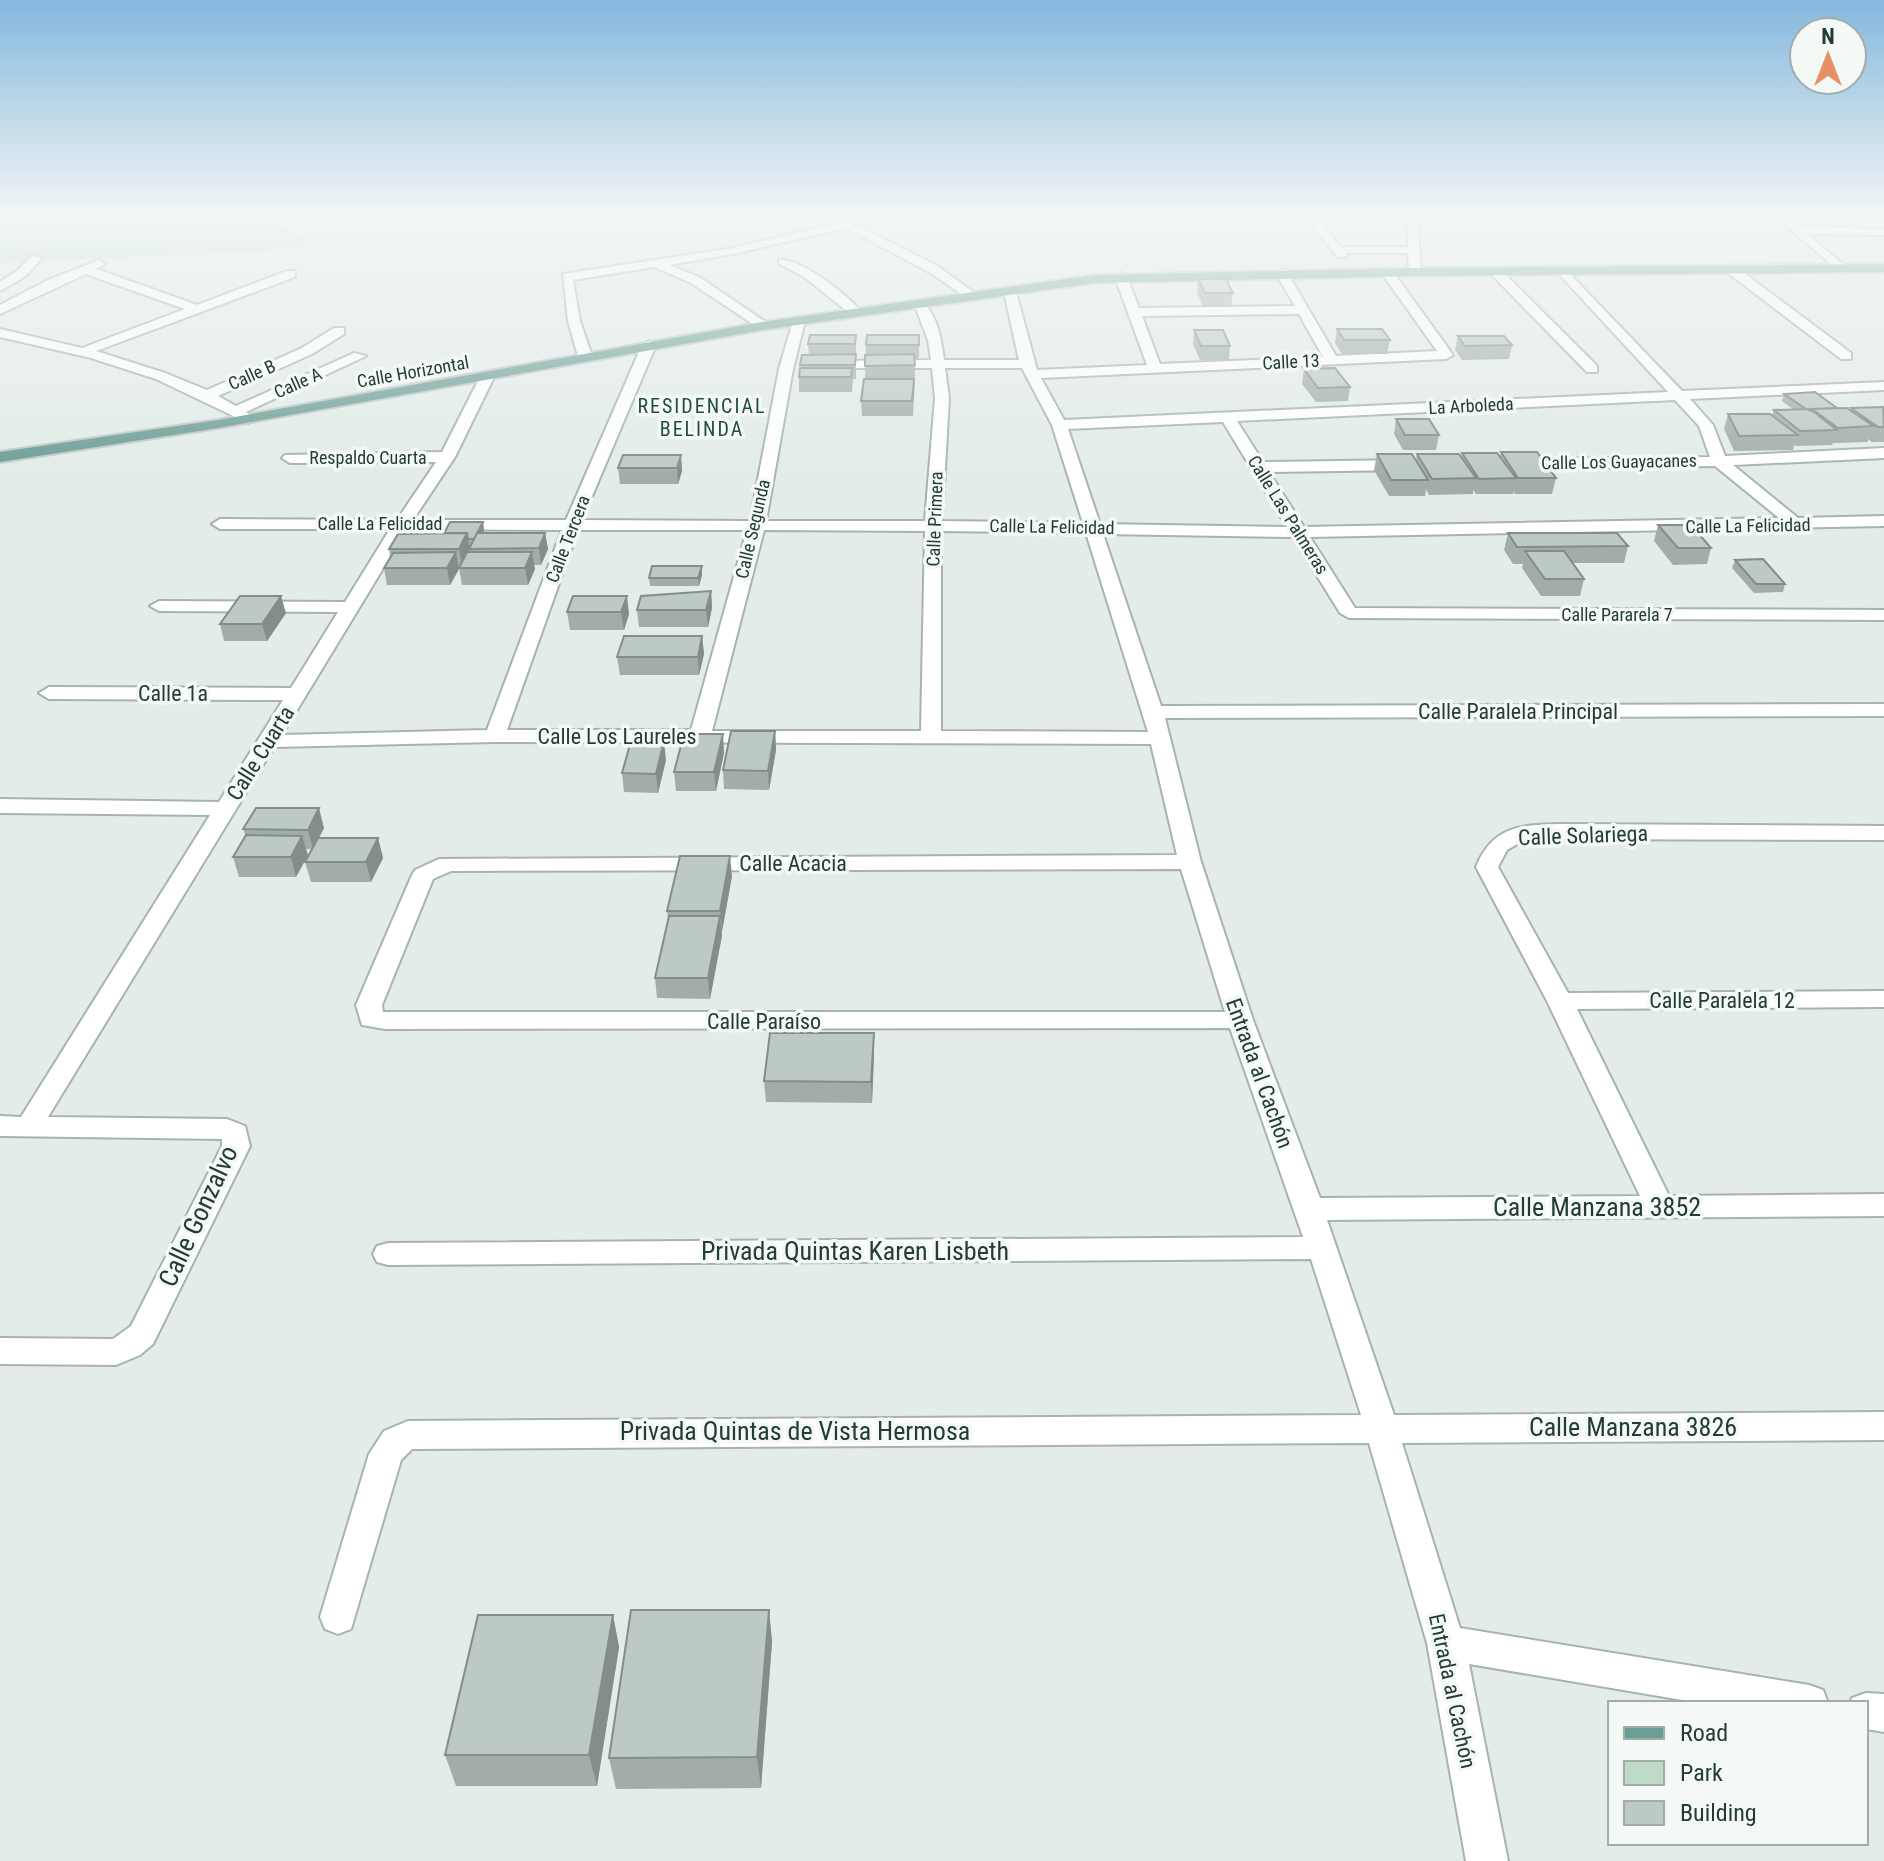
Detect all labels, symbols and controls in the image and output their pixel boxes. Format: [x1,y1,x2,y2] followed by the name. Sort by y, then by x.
[1788,16,1868,96] north arrow
[1821,24,1835,49] text: N
[1262,350,1320,373] street label: Calle 13
[355,351,470,392] street label: Calle Horizontal
[225,355,279,394] street label: Calle B
[271,363,325,402] street label: Calle A
[1428,393,1514,418] street label: La Arboleda
[637,394,767,441] district label: RESIDENCIAL BELINDA
[309,447,427,468] street label: Respaldo Cuarta
[1541,450,1697,473] street label: Calle Los Guayacanes
[1244,452,1333,578] street label: Calle Las Palmeras
[922,471,947,567] street label: Calle Primera
[731,477,774,581] street label: Calle Segunda
[541,492,594,586] street label: Calle Tercera
[317,513,443,534] street label: Calle La Felicidad
[1685,514,1811,537] street label: Calle La Felicidad
[989,515,1115,538] street label: Calle La Felicidad
[1561,604,1673,625] street label: Calle Pararela 7
[138,681,208,706] street label: Calle 1a
[1418,699,1618,724] street label: Calle Paralela Principal
[222,702,299,805] street label: Calle Cuarta
[538,724,696,749] street label: Calle Los Laureles
[1518,821,1648,850] street label: Calle Solariega
[739,851,847,876] street label: Calle Acacia
[1649,988,1795,1013] street label: Calle Paralela 12
[1221,995,1298,1151] street label: Entrada al Cachón
[707,1009,821,1034] street label: Calle Paraíso
[152,1141,244,1291] street label: Calle Gonzalvo
[1493,1192,1701,1222] street label: Calle Manzana 3852
[701,1236,1009,1266] street label: Privada Quintas Karen Lisbeth
[1529,1412,1737,1442] street label: Calle Manzana 3826
[620,1416,970,1446] street label: Privada Quintas de Vista Hermosa
[1424,1611,1481,1771] street label: Entrada al Cachón
[1608,1701,1868,1845] legend
[1680,1719,1728,1747] text: Road
[1680,1759,1723,1787] text: Park
[1680,1799,1757,1827] text: Building

